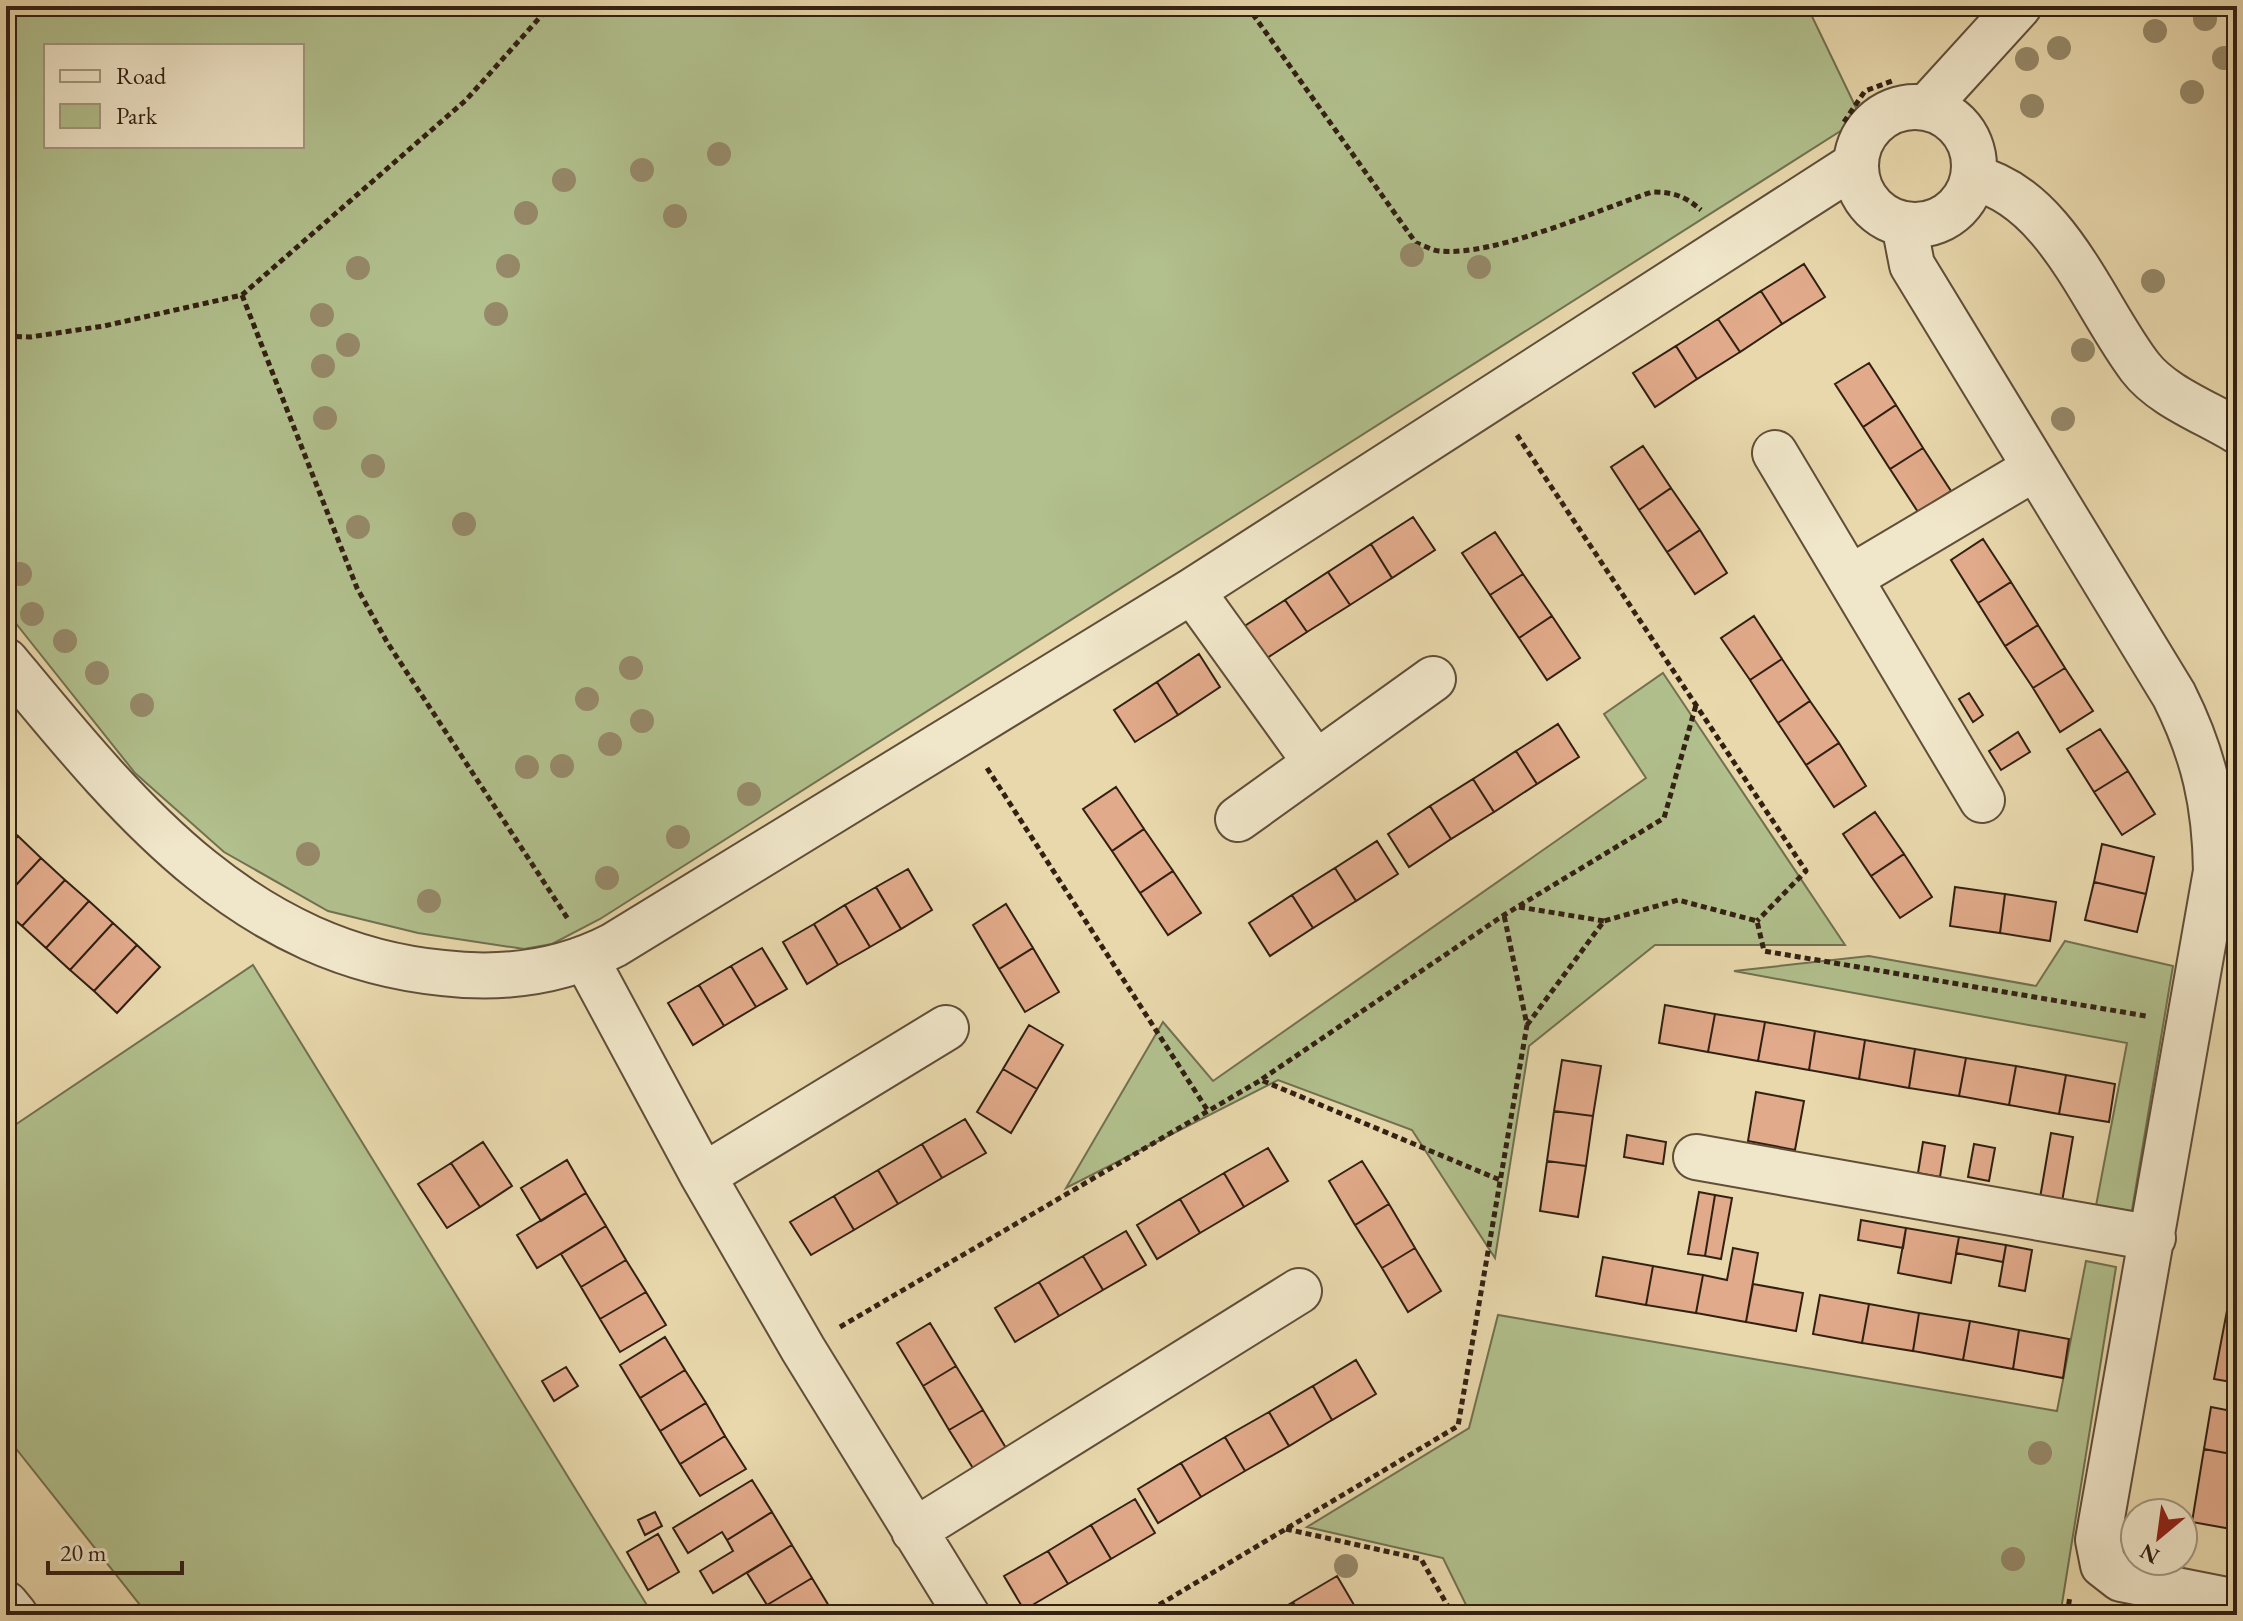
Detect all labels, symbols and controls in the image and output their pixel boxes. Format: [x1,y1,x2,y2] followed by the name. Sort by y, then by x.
[44,44,304,148] legend
[116,60,167,91] text: Road
[116,100,158,131] text: Park
[2119,1497,2199,1577] north arrow
[48,1525,182,1575] scale bar
[60,1537,107,1568] text: 20 m
[2135,1537,2164,1571] text: N

